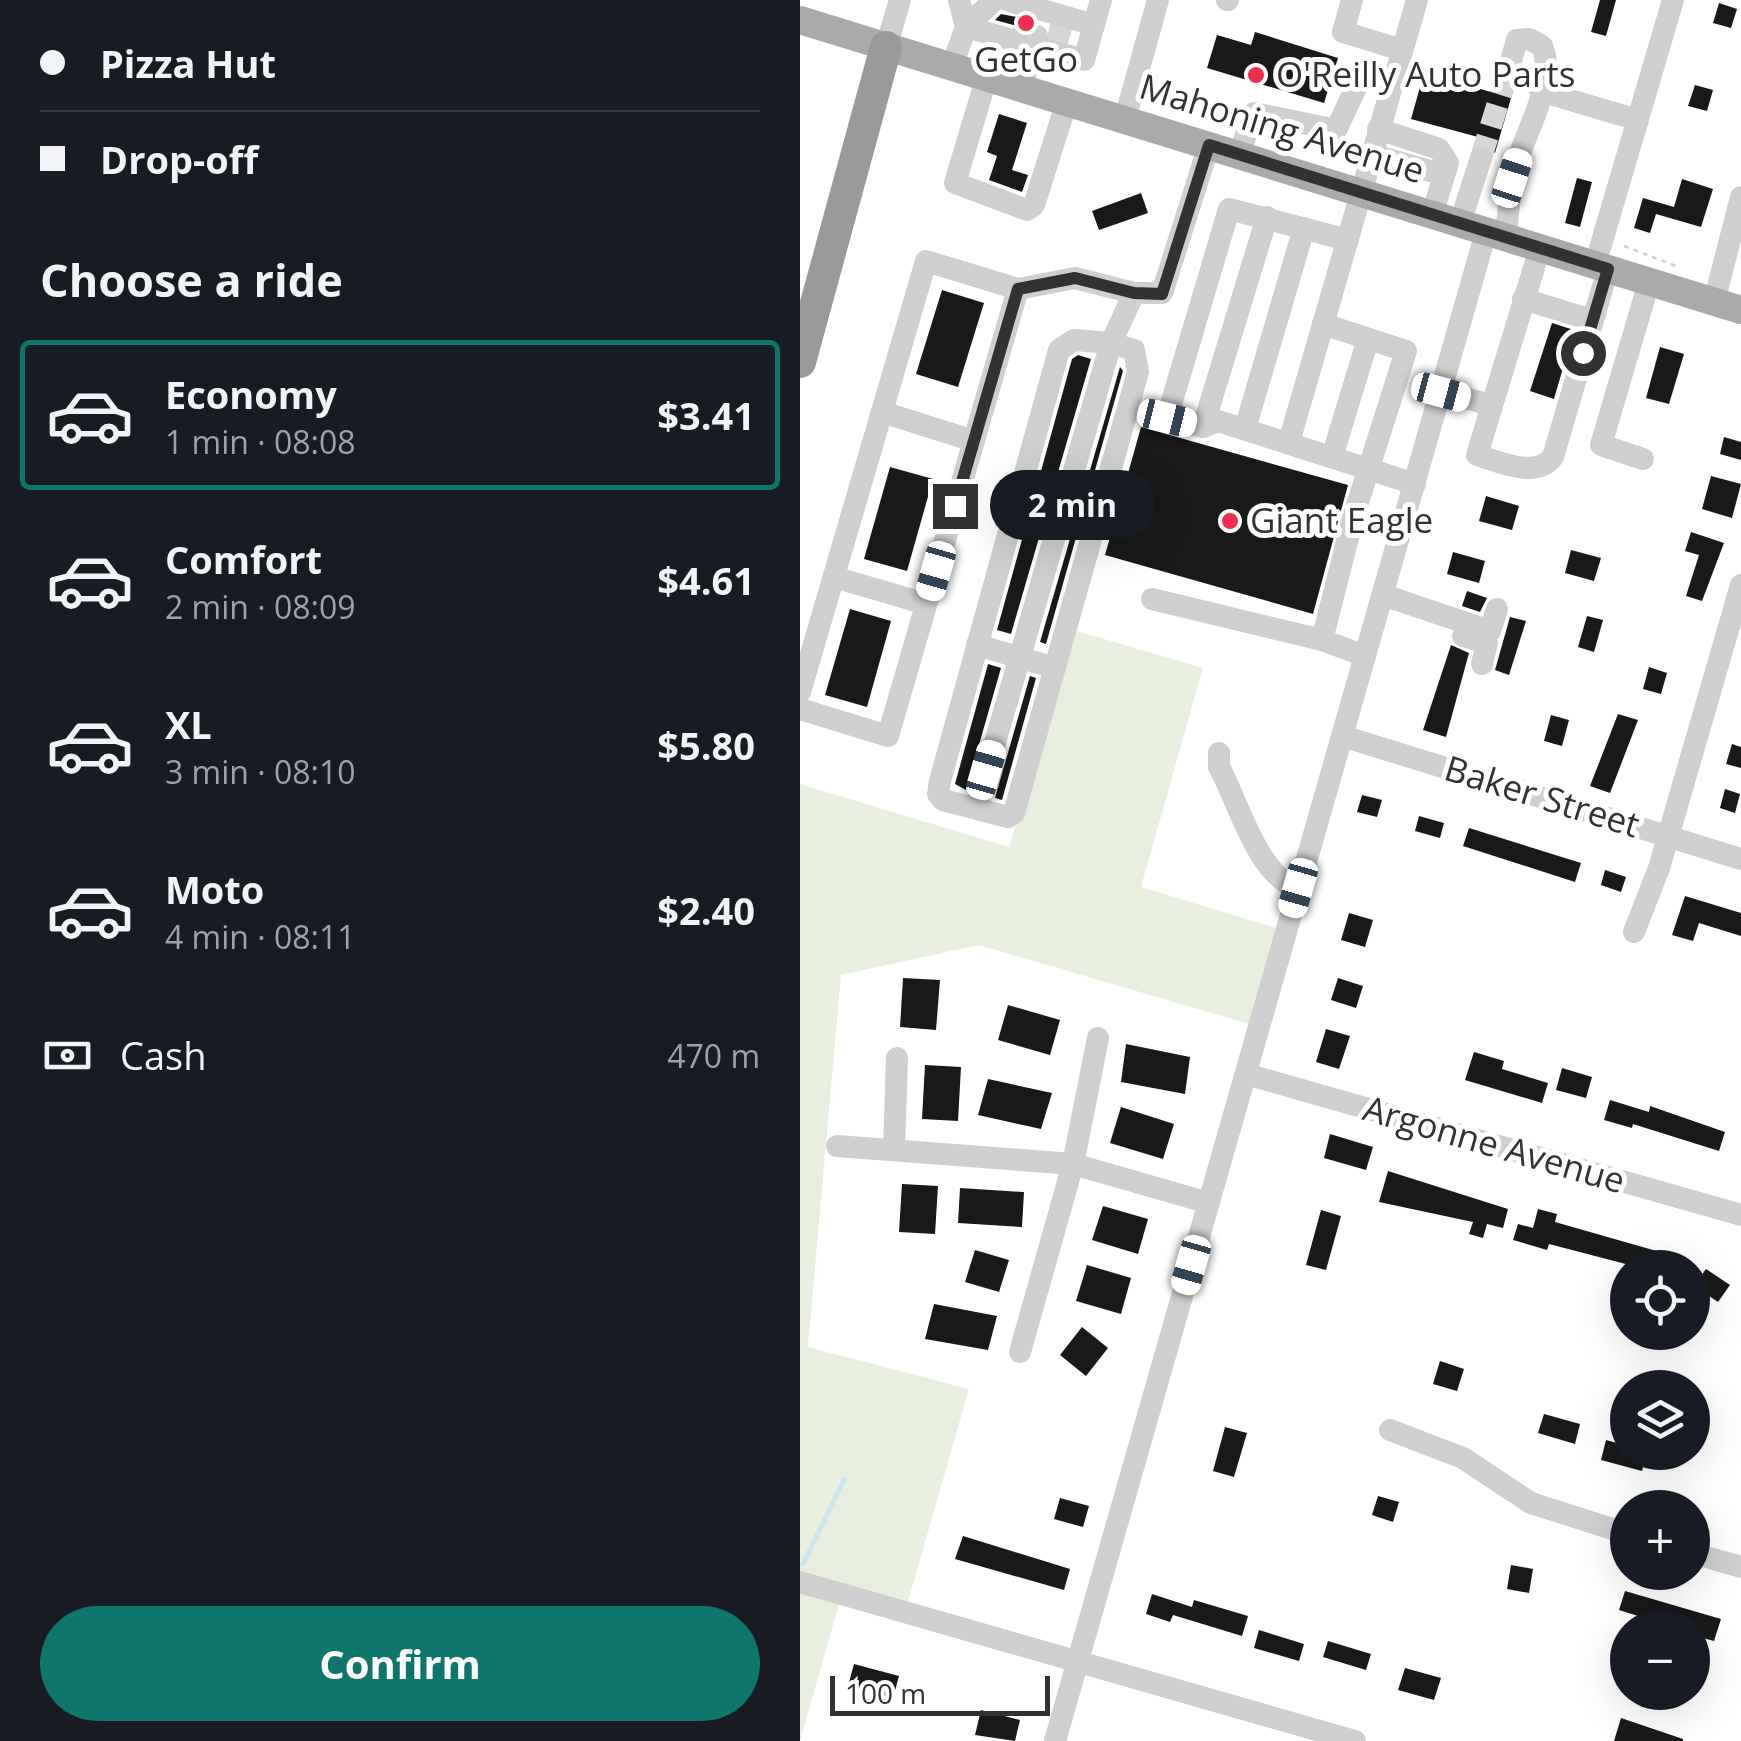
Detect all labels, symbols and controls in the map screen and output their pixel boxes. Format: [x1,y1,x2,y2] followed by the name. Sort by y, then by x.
[1015,12,1037,34] marker: GetGo
[974,35,1078,82] place label: GetGo
[100,37,276,89] text: Pizza Hut
[1276,50,1575,97] place label: O'Reilly Auto Parts
[1134,62,1430,193] street label: Mahoning Avenue
[1245,64,1267,86] marker: O'Reilly Auto Parts
[100,133,258,185] text: Drop-off
[1488,145,1536,211] car
[40,249,343,310] text: Choose a ride
[1561,331,1606,376] route start
[165,368,337,420] text: Economy
[45,370,135,460] icon: car
[1408,370,1474,414] car
[657,389,755,441] text: $3.41
[1134,396,1200,440] car
[165,420,356,463] text: 1 min · 08:08
[990,471,1155,541] callout: 2 min
[1028,483,1117,526] text: 2 min
[933,484,978,529] route end
[1250,496,1433,543] place label: Giant Eagle
[1219,510,1241,532] marker: Giant Eagle
[165,533,322,585] text: Comfort
[45,535,135,625] icon: car
[913,538,959,604] car
[657,554,755,606] text: $4.61
[165,585,356,628] text: 2 min · 08:09
[165,698,212,750] text: XL
[45,700,135,790] icon: car
[657,719,755,771] text: $5.80
[963,737,1009,803] car
[1439,744,1646,847] street label: Baker Street
[165,750,356,793] text: 3 min · 08:10
[1275,855,1321,921] car
[165,863,264,915] text: Moto
[45,865,135,955] icon: car
[657,884,755,936] text: $2.40
[165,915,356,958] text: 4 min · 08:11
[40,1028,95,1083] icon: cash
[120,1029,206,1081] text: Cash
[667,1034,760,1077] text: 470 m
[1358,1084,1631,1203] street label: Argonne Avenue
[1168,1232,1214,1298] car
[1610,1250,1710,1710] map controls
[1610,1250,1710,1350] button: locate
[1610,1370,1710,1470] button: layers
[1610,1490,1710,1590] button: +
[40,1606,760,1721] button: Confirm
[1610,1610,1710,1710] button: −
[830,1671,1050,1716] scale bar
[845,1674,926,1712] text: 100 m

